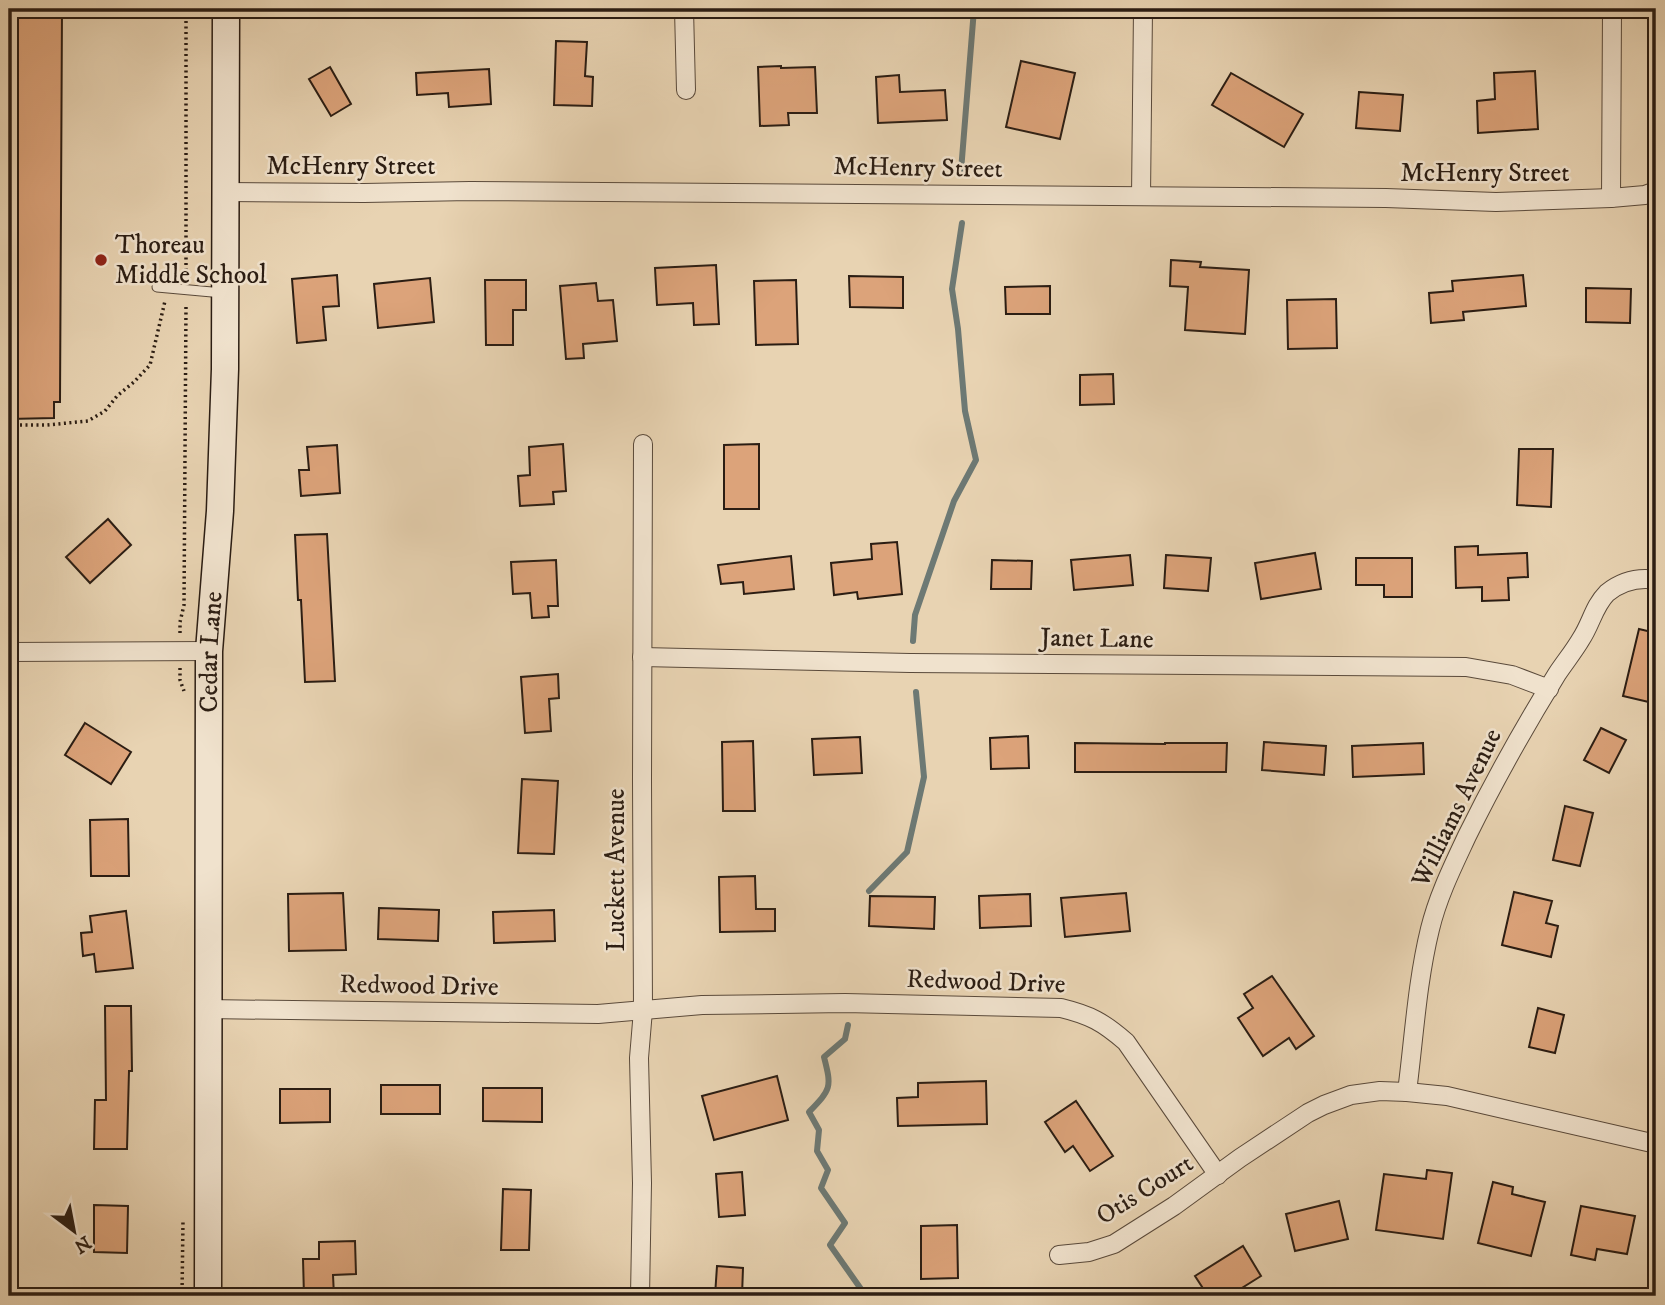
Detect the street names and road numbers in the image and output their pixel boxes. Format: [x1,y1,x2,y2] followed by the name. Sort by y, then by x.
[266,150,436,183] street label: McHenry Street
[833,150,1003,186] street label: McHenry Street
[1400,157,1570,190] street label: McHenry Street
[192,590,230,713] street label: Cedar Lane
[1038,621,1154,656] street label: Janet Lane
[1404,723,1510,894] street label: Williams Avenue
[600,788,633,952] street label: Luckett Avenue
[906,963,1066,1001] street label: Redwood Drive
[339,968,499,1004] street label: Redwood Drive
[1090,1147,1200,1233] street label: Otis Court

